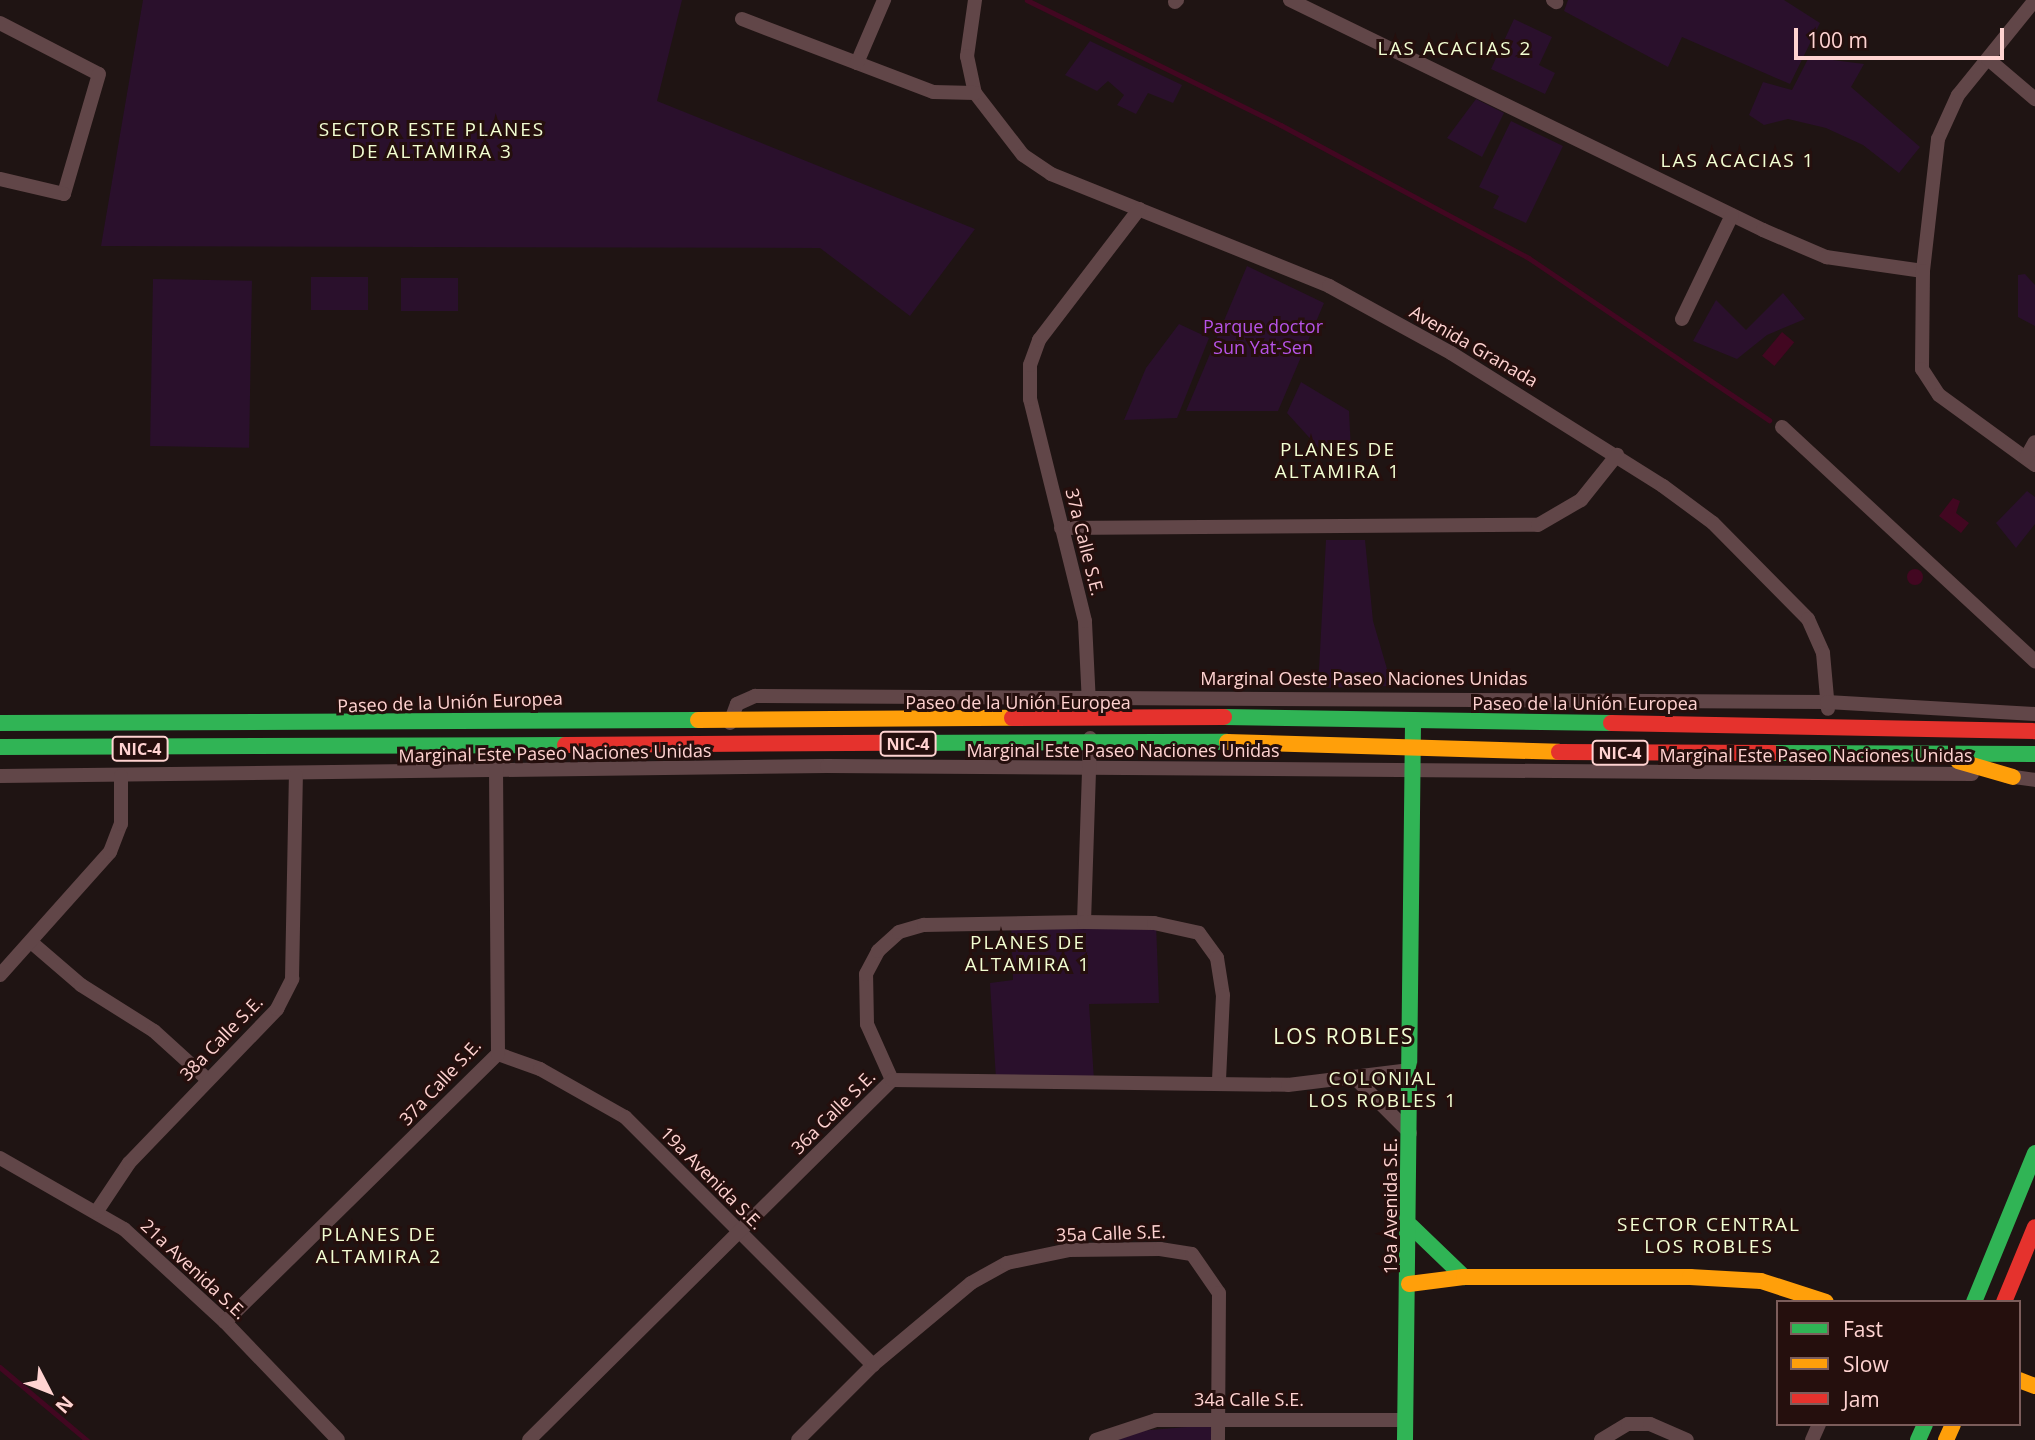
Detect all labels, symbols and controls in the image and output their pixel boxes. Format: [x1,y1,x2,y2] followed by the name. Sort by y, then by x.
[1797,14,2007,58] scale bar
[1807,26,1868,54] text: 100 m
[1379,38,1531,60] district label: LAS ACACIAS 2
[321,119,543,163] district label: SECTOR ESTE PLANES DE ALTAMIRA 3
[1662,150,1814,172] district label: LAS ACACIAS 1
[1406,301,1542,391] street label: Avenida Granada
[1203,316,1323,358] park label: Parque doctor Sun Yat-Sen
[1276,439,1400,483] district label: PLANES DE ALTAMIRA 1
[1061,486,1109,598] street label: 37a Calle S.E.
[1200,667,1528,689] street label: Marginal Oeste Paseo Naciones Unidas
[337,687,563,717] street label: Paseo de la Unión Europea
[905,691,1131,713] street label: Paseo de la Unión Europea
[1472,692,1698,714] street label: Paseo de la Unión Europea
[878,732,938,757] road number: NIC-4
[110,736,170,762] road number: NIC-4
[398,739,712,767] street label: Marginal Este Paseo Naciones Unidas
[966,739,1280,761] street label: Marginal Este Paseo Naciones Unidas
[1590,740,1650,766] road number: NIC-4
[1659,744,1973,766] street label: Marginal Este Paseo Naciones Unidas
[966,932,1090,976] district label: PLANES DE ALTAMIRA 1
[175,991,267,1085] street label: 38a Calle S.E.
[1275,1023,1413,1049] district label: LOS ROBLES
[395,1034,485,1130] street label: 37a Calle S.E.
[787,1066,879,1158] street label: 36a Calle S.E.
[1310,1068,1456,1112] district label: COLONIAL LOS ROBLES 1
[656,1122,768,1234] street label: 19a Avenida S.E.
[1379,1138,1401,1274] street label: 19a Avenida S.E.
[1619,1214,1799,1258] district label: SECTOR CENTRAL LOS ROBLES
[137,1215,251,1323] street label: 21a Avenida S.E.
[1056,1220,1166,1246] street label: 35a Calle S.E.
[317,1224,441,1268] district label: PLANES DE ALTAMIRA 2
[1776,1300,2021,1426] legend
[1843,1315,1883,1343] text: Fast
[1843,1350,1889,1378] text: Slow
[14,1356,84,1426] north arrow
[1843,1385,1880,1413] text: Jam
[1194,1388,1304,1410] street label: 34a Calle S.E.
[50,1391,79,1419] text: N

